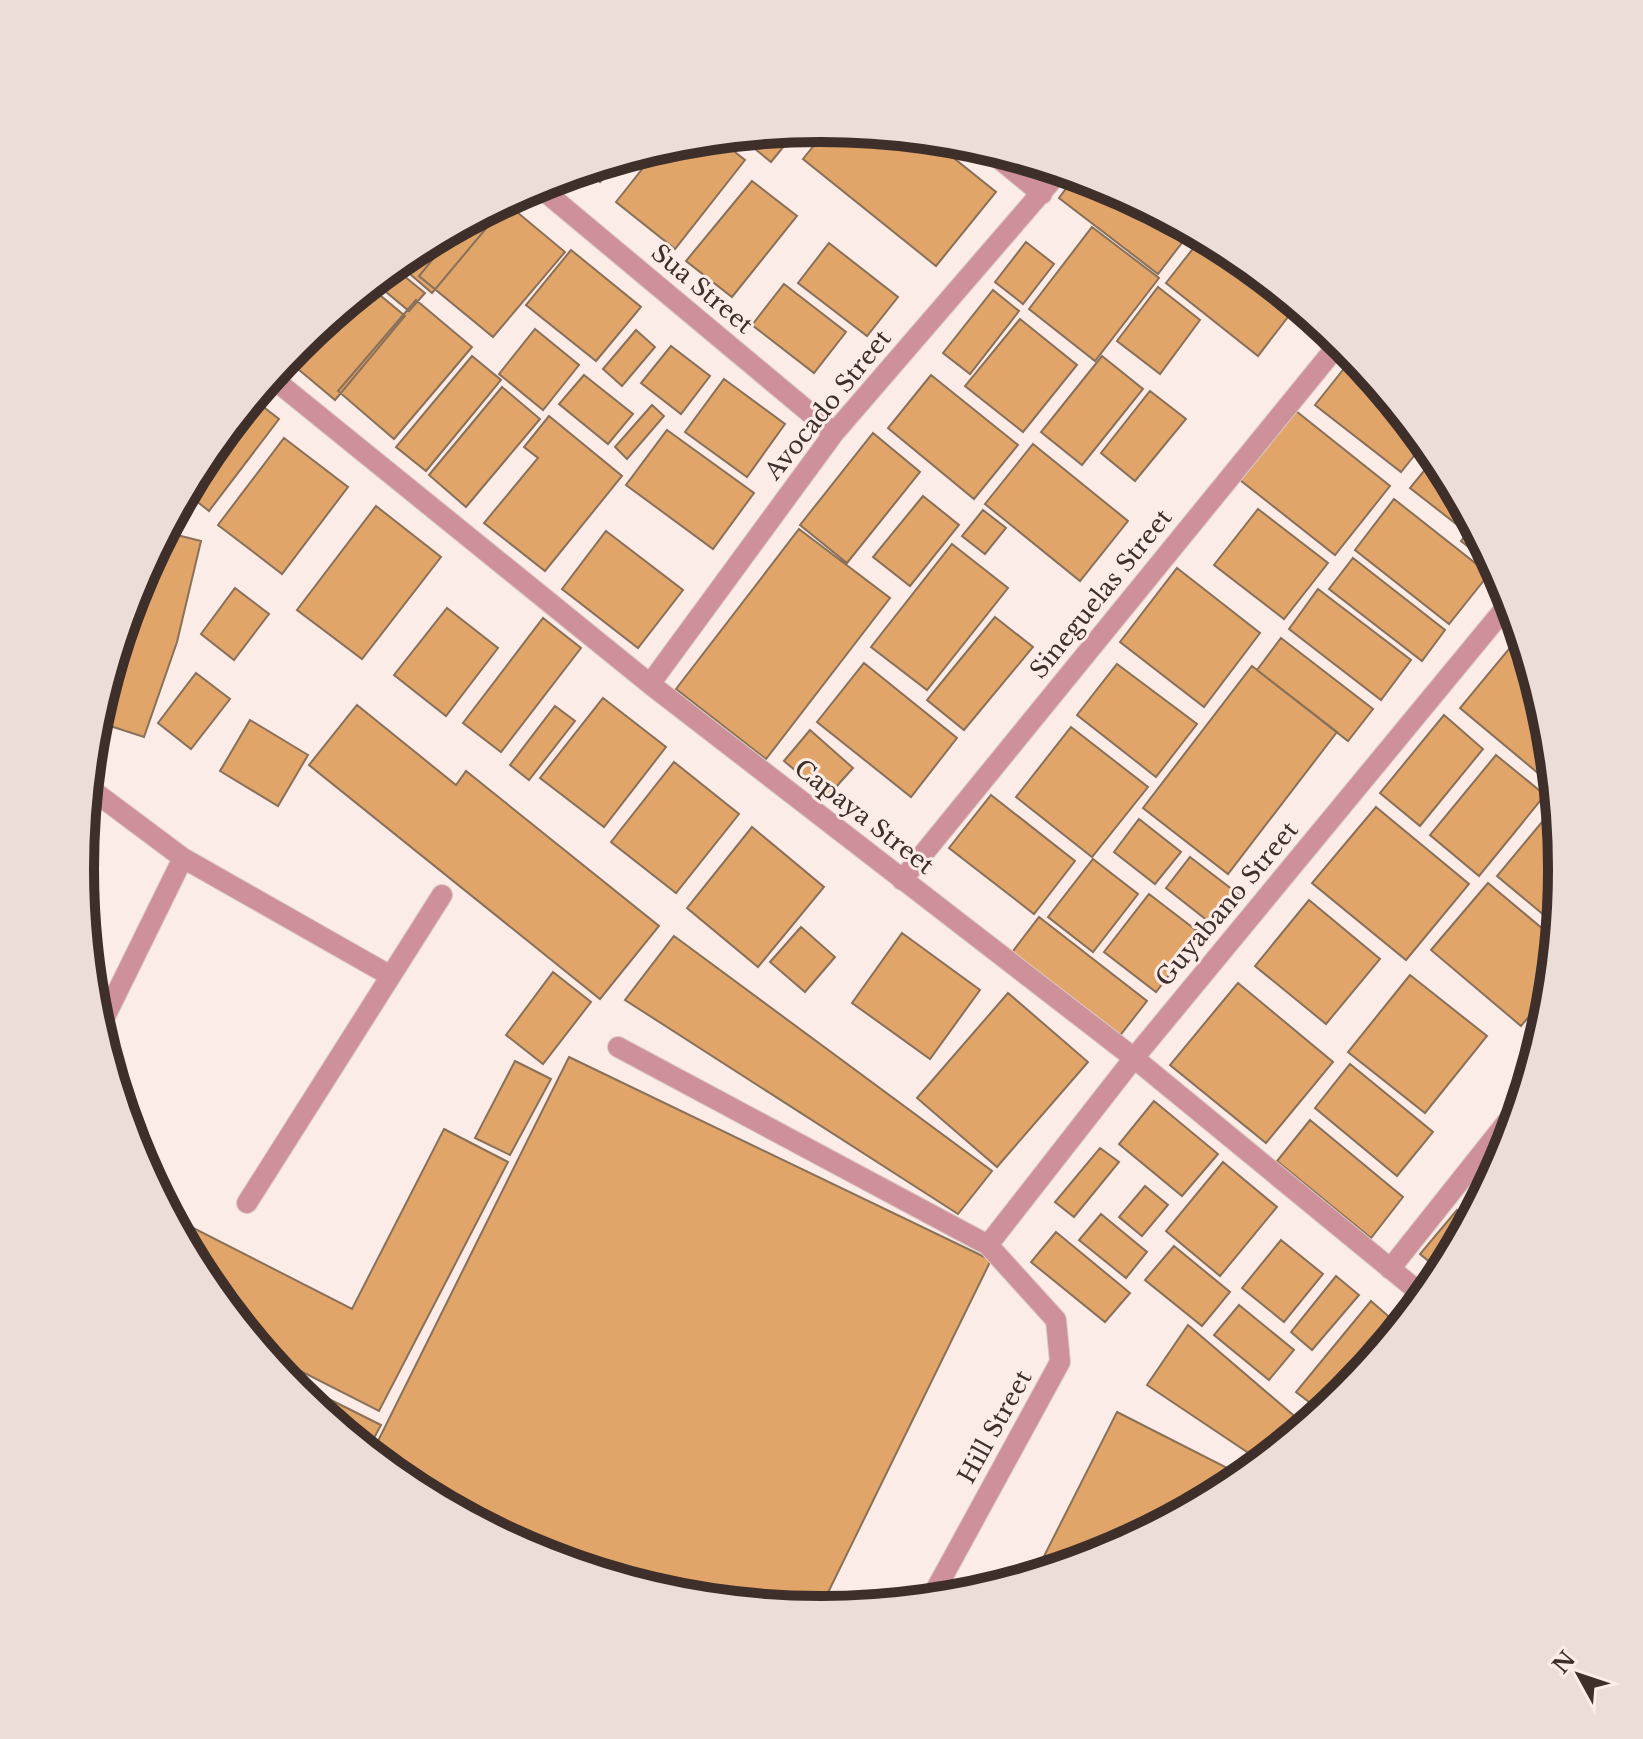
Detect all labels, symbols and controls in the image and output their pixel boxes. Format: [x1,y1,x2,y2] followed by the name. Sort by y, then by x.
[646,238,759,339] street label: Sua Street
[758,324,897,486] street label: Avocado Street
[1024,503,1178,684] street label: Sineguelas Street
[789,753,940,880] street label: Capaya Street
[1149,816,1304,992] street label: Guyabano Street
[952,1365,1038,1488] street label: Hill Street
[1539,1635,1619,1715] north arrow
[1547,1646,1581,1679] text: N

